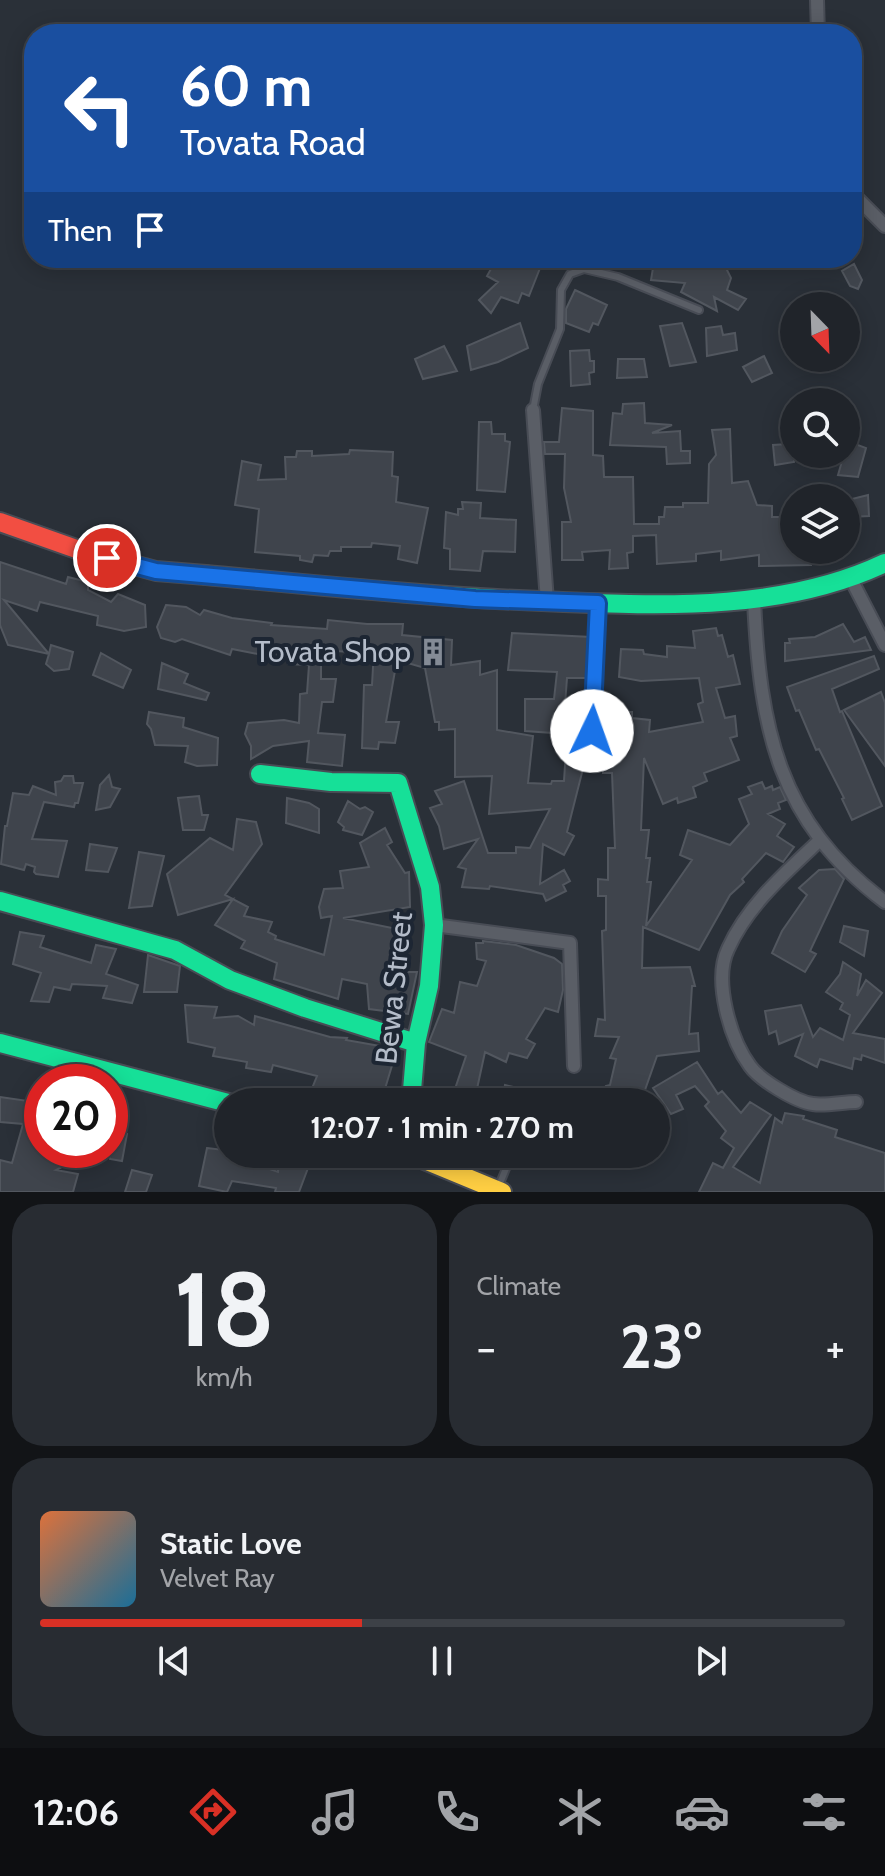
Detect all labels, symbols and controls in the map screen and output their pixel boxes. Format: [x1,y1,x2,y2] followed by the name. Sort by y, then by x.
[180,52,312,120] text: 60 m
[48,56,152,160] icon: left
[180,120,366,164] text: Tovata Road
[128,208,172,252] icon: arrive
[48,212,112,249] text: Then
[780,292,860,372] north arrow
[780,292,860,564] map controls
[780,388,860,468] button: search
[780,484,860,564] button: layers
[73,524,141,592] pin
[85,536,129,580] icon: arrive
[254,633,411,670] place label: Tovata Shop
[418,637,448,667] building icon: Tovata Shop
[550,689,634,773] position arrow
[367,910,420,1066] street label: Bewa Street
[24,1064,128,1168] speed limit sign: 20
[310,1109,574,1146] text: 12:07 · 1 min · 270 m
[174,1246,275,1372] text: 18
[477,1270,561,1302] text: Climate
[620,1310,701,1383] text: 23°
[477,1321,496,1374] text: −
[826,1321,845,1374] text: +
[196,1361,253,1393] text: km/h
[160,1525,302,1562] text: Static Love
[160,1562,275,1594] text: Velvet Ray
[152,1639,196,1683] icon: previous
[420,1639,464,1683] icon: pause
[689,1639,733,1683] icon: next
[185,1784,241,1840] icon: directions
[307,1784,363,1840] icon: music
[429,1784,485,1840] icon: phone
[552,1784,608,1840] icon: climate
[674,1784,730,1840] icon: car
[796,1784,852,1840] icon: filters
[33,1790,119,1834] text: 12:06

